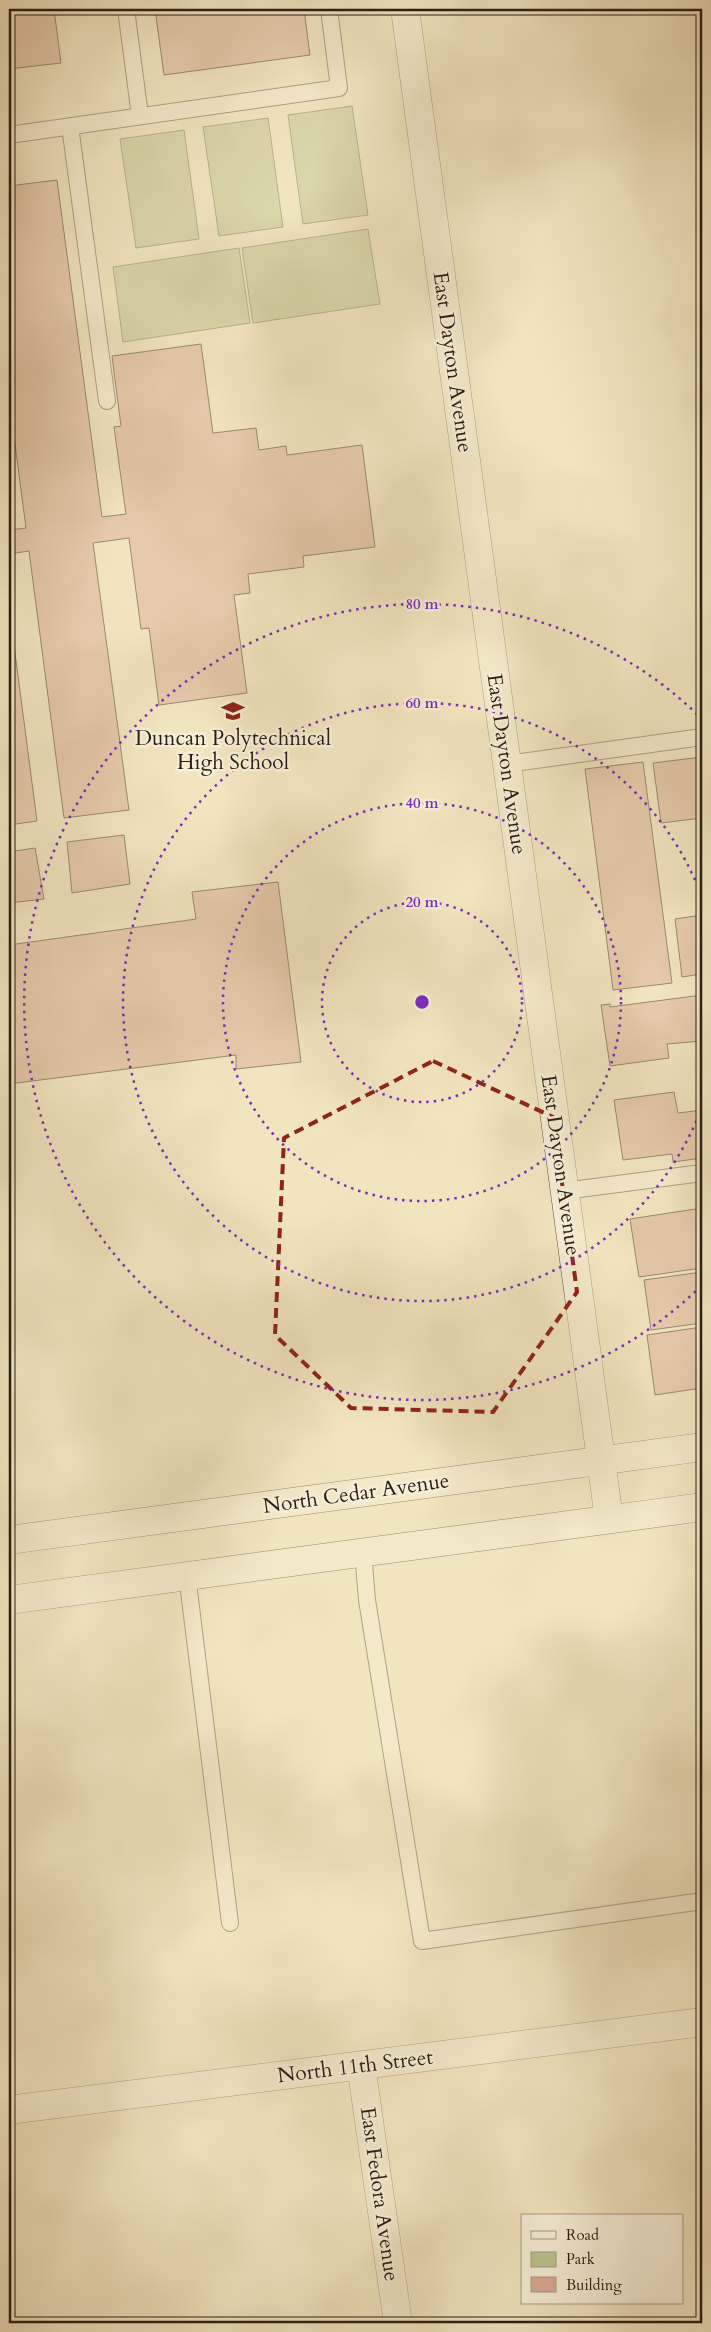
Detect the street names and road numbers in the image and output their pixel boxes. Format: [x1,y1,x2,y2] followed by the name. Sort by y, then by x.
[425,270,480,454] street label: East Dayton Avenue
[479,672,534,856] street label: East Dayton Avenue
[533,1073,588,1257] street label: East Dayton Avenue
[261,1466,451,1521] street label: North Cedar Avenue
[276,2043,435,2090] street label: North 11th Street
[353,2105,406,2283] street label: East Fedora Avenue

